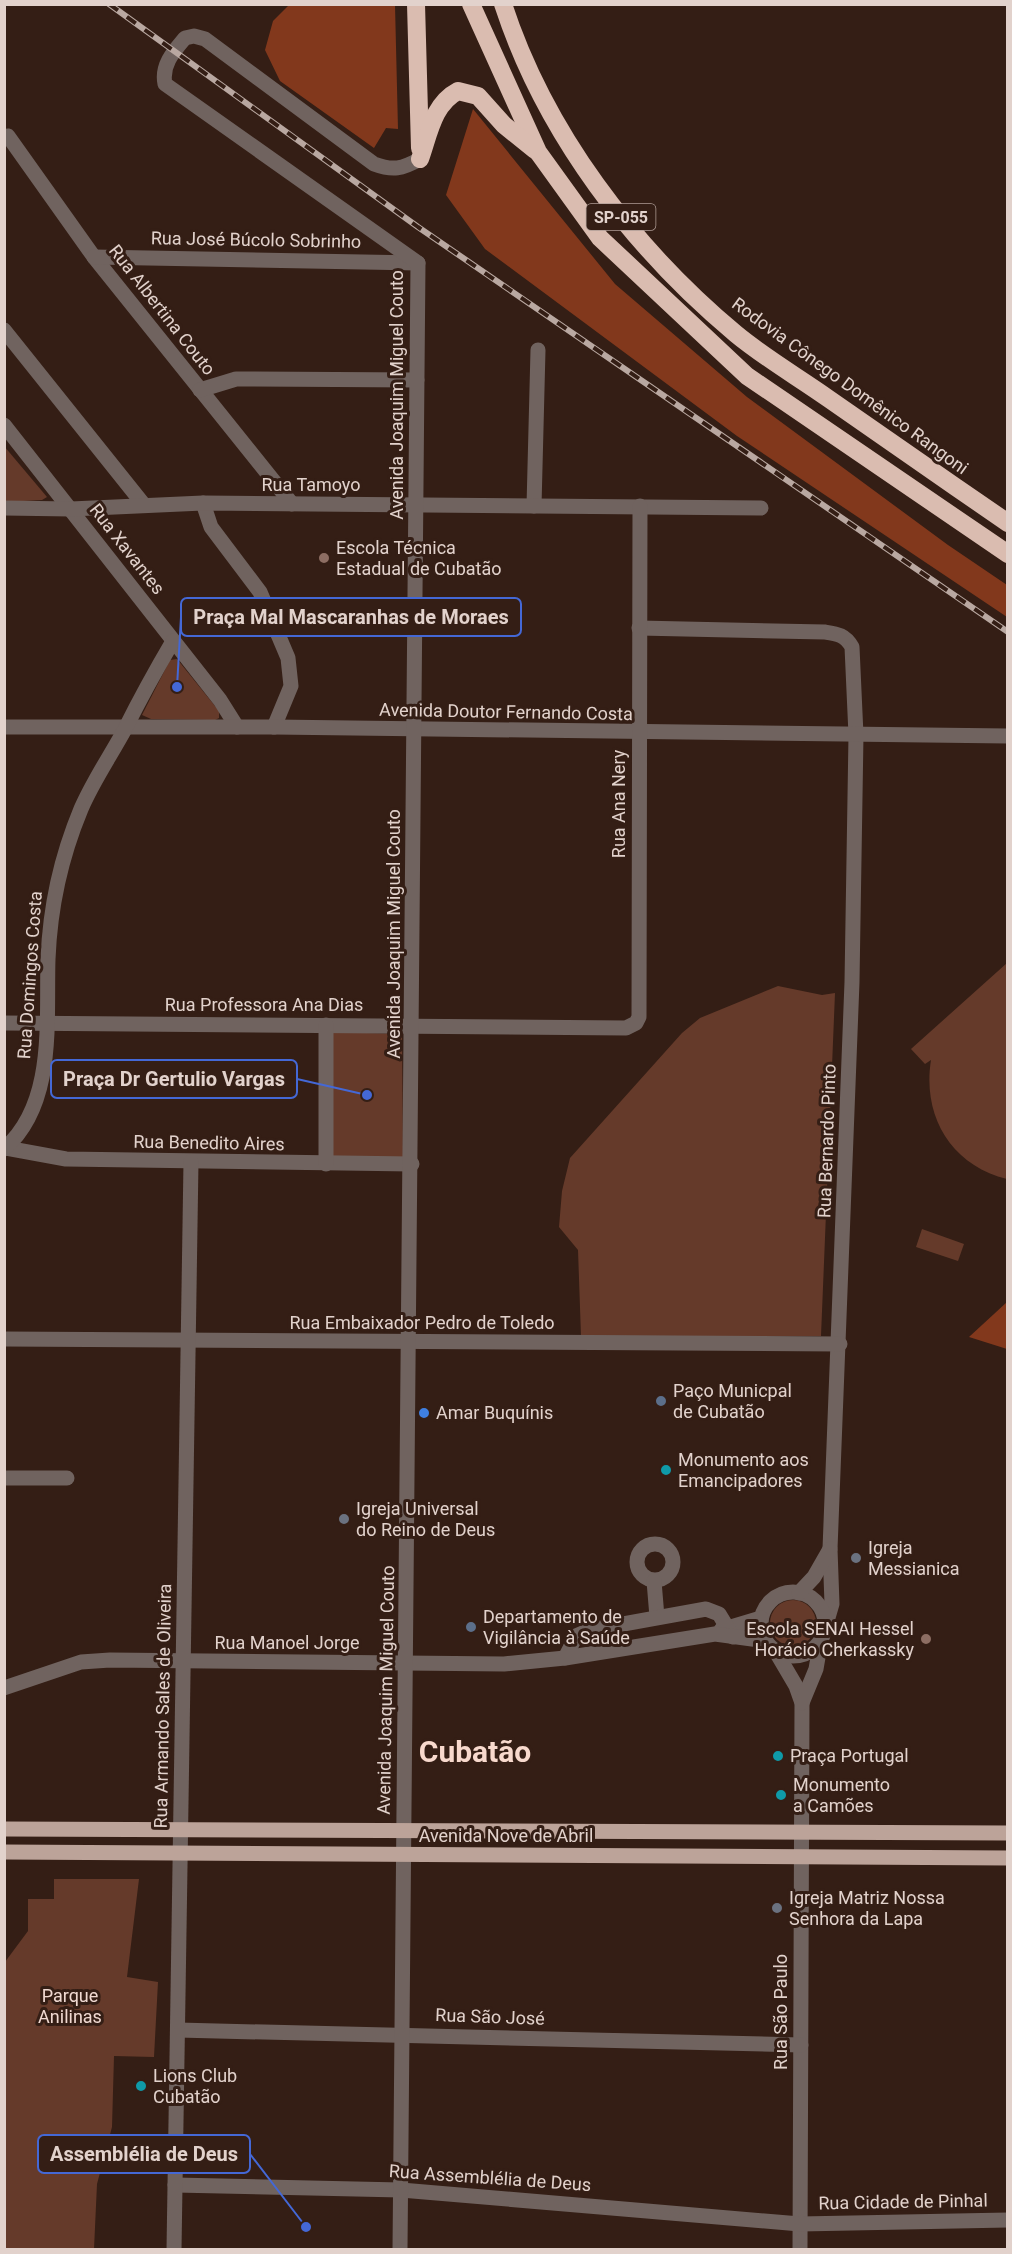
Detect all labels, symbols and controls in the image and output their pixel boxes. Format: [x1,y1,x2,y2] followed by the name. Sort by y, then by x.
[586,204,656,230] road number: SP-055
[151,227,361,252] street label: Rua José Búcolo Sobrinho
[105,240,220,379] street label: Rua Albertina Couto
[386,270,407,520] street label: Avenida Joaquim Miguel Couto
[728,293,972,478] street label: Rodovia Cônego Domênico Rangoni
[261,474,361,495] street label: Rua Tamoyo
[85,499,169,598] street label: Rua Xavantes
[336,537,502,579] place label: Escola Técnica Estadual de Cubatão
[317,551,331,565] marker: Escola Técnica Estadual de Cubatão
[181,598,521,636] callout: Praça Mal Mascaranhas de Moraes
[193,605,509,629] text: Praça Mal Mascaranhas de Moraes
[379,699,633,724] street label: Avenida Doutor Fernando Costa
[608,749,629,858] street label: Rua Ana Nery
[383,809,404,1059] street label: Avenida Joaquim Miguel Couto
[13,890,46,1060] street label: Rua Domingos Costa
[165,994,363,1015] street label: Rua Professora Ana Dias
[51,1060,297,1098] callout: Praça Dr Gertulio Vargas
[813,1063,840,1218] street label: Rua Bernardo Pinto
[63,1067,285,1091] text: Praça Dr Gertulio Vargas
[133,1131,285,1154] street label: Rua Benedito Aires
[289,1312,555,1333] street label: Rua Embaixador Pedro de Toledo
[673,1380,792,1422] place label: Paço Municpal de Cubatão
[654,1394,668,1408] marker: Paço Municpal de Cubatão
[436,1402,553,1423] place label: Amar Buquínis
[417,1406,431,1420] marker: Amar Buquínis
[678,1449,809,1491] place label: Monumento aos Emancipadores
[659,1463,673,1477] marker: Monumento aos Emancipadores
[356,1498,495,1540] place label: Igreja Universal do Reino de Deus
[337,1512,351,1526] marker: Igreja Universal do Reino de Deus
[868,1537,960,1579] place label: Igreja Messianica
[849,1551,863,1565] marker: Igreja Messianica
[373,1565,398,1815] street label: Avenida Joaquim Miguel Couto
[150,1583,175,1829] street label: Rua Armando Sales de Oliveira
[483,1606,630,1648] place label: Departamento de Vigilância à Saúde
[746,1618,914,1660] place label: Escola SENAI Hessel Horácio Cherkassky
[464,1620,478,1634] marker: Departamento de Vigilância à Saúde
[214,1632,360,1653] street label: Rua Manoel Jorge
[919,1632,933,1646] marker: Escola SENAI Hessel Horácio Cherkassky
[419,1734,531,1769] district label: Cubatão
[790,1745,909,1766] place label: Praça Portugal
[771,1749,785,1763] marker: Praça Portugal
[793,1774,890,1816] place label: Monumento a Camões
[774,1788,788,1802] marker: Monumento a Camões
[419,1825,593,1846] street label: Avenida Nove de Abril
[789,1887,945,1929] place label: Igreja Matriz Nossa Senhora da Lapa
[770,1901,784,1915] marker: Igreja Matriz Nossa Senhora da Lapa
[770,1954,791,2070] street label: Rua São Paulo
[38,1985,102,2027] park label: Parque Anilinas
[435,2004,545,2029] street label: Rua São José
[153,2065,237,2107] place label: Lions Club Cubatão
[134,2079,148,2093] marker: Lions Club Cubatão
[38,2135,250,2173] callout: Assemblélia de Deus
[50,2142,238,2166] text: Assemblélia de Deus
[388,2160,592,2195] street label: Rua Assemblélia de Deus
[818,2190,988,2213] street label: Rua Cidade de Pinhal

